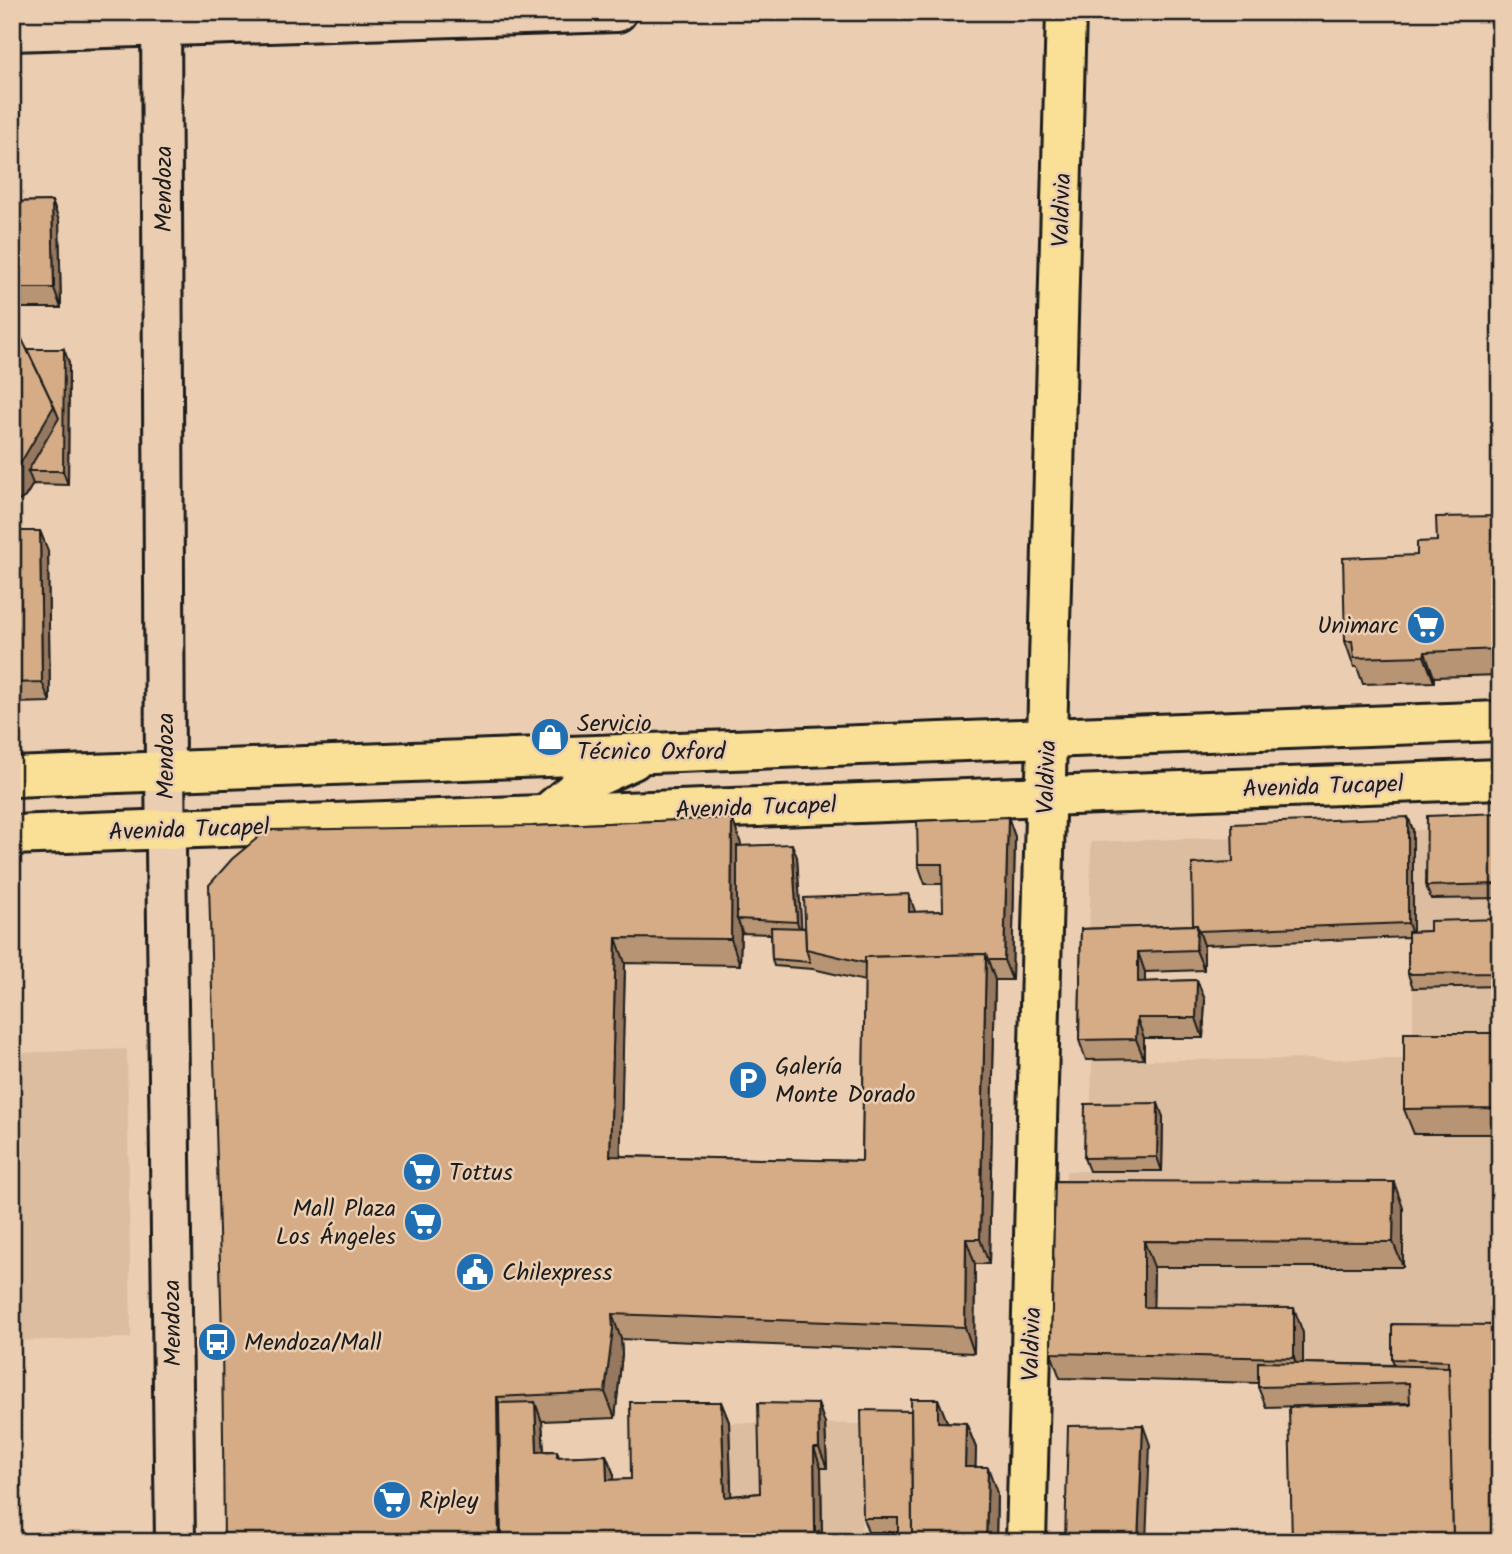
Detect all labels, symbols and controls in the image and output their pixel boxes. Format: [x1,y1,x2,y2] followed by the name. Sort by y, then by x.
[145,145,184,233] street label: Mendoza
[1042,172,1083,248] street label: Valdivia
[1405,604,1447,646] supermarket icon: Unimarc
[1317,607,1399,646] place label: Unimarc
[577,705,727,772] place label: Servicio Técnico Oxford
[147,712,186,800] street label: Mendoza
[529,716,571,758] shop icon: Servicio Técnico Oxford
[1027,739,1068,815] street label: Valdivia
[1242,765,1404,810] street label: Avenida Tucapel
[675,786,837,831] street label: Avenida Tucapel
[108,808,270,853] street label: Avenida Tucapel
[775,1048,916,1115] place label: Galería Monte Dorado
[727,1059,769,1101] parking icon: Galería Monte Dorado
[401,1151,443,1193] supermarket icon: Tottus
[449,1154,513,1193] place label: Tottus
[276,1190,396,1257] place label: Mall Plaza Los Ángeles
[402,1201,444,1243] supermarket icon: Mall Plaza Los Ángeles
[454,1251,496,1293] public building icon: Chilexpress
[502,1254,613,1293] place label: Chilexpress
[153,1279,194,1367] street label: Mendoza
[1012,1306,1053,1382] street label: Valdivia
[196,1321,238,1363] bus stop icon: Mendoza/Mall
[244,1324,382,1363] place label: Mendoza/Mall
[371,1479,413,1521] supermarket icon: Ripley
[419,1482,479,1521] place label: Ripley

